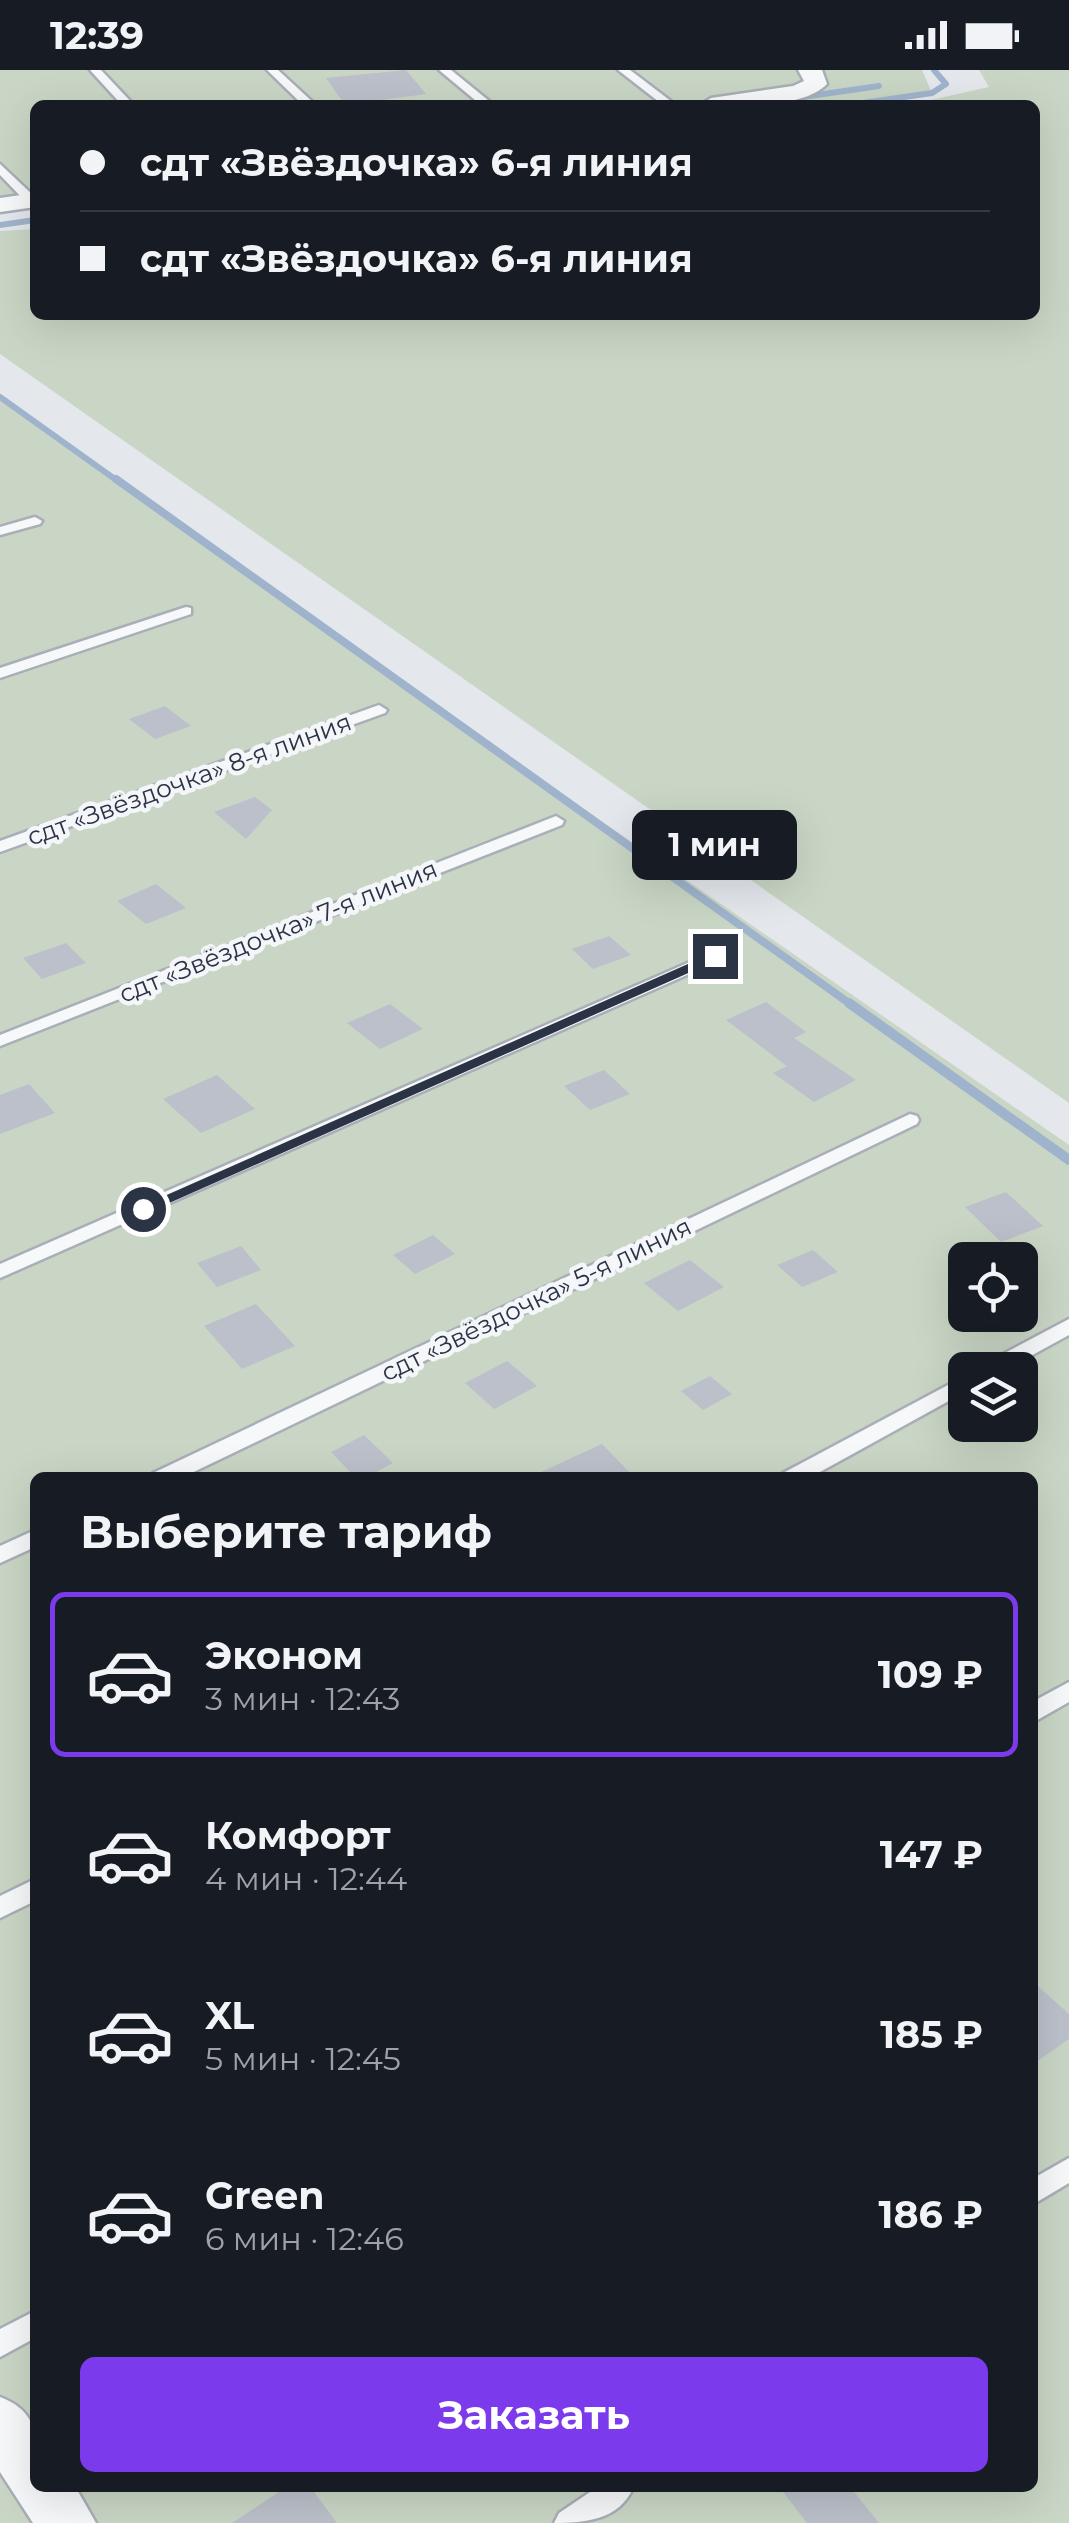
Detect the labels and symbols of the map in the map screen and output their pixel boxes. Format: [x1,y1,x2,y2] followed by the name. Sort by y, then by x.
[23,706,355,852] street label: сдт «Звёздочка» 8-я линия
[632,811,798,881] callout: 1 мин
[114,853,442,1009] street label: сдт «Звёздочка» 7-я линия
[693,934,738,979] route end
[121,1187,166,1232] route start
[376,1211,696,1387] street label: сдт «Звёздочка» 5-я линия

